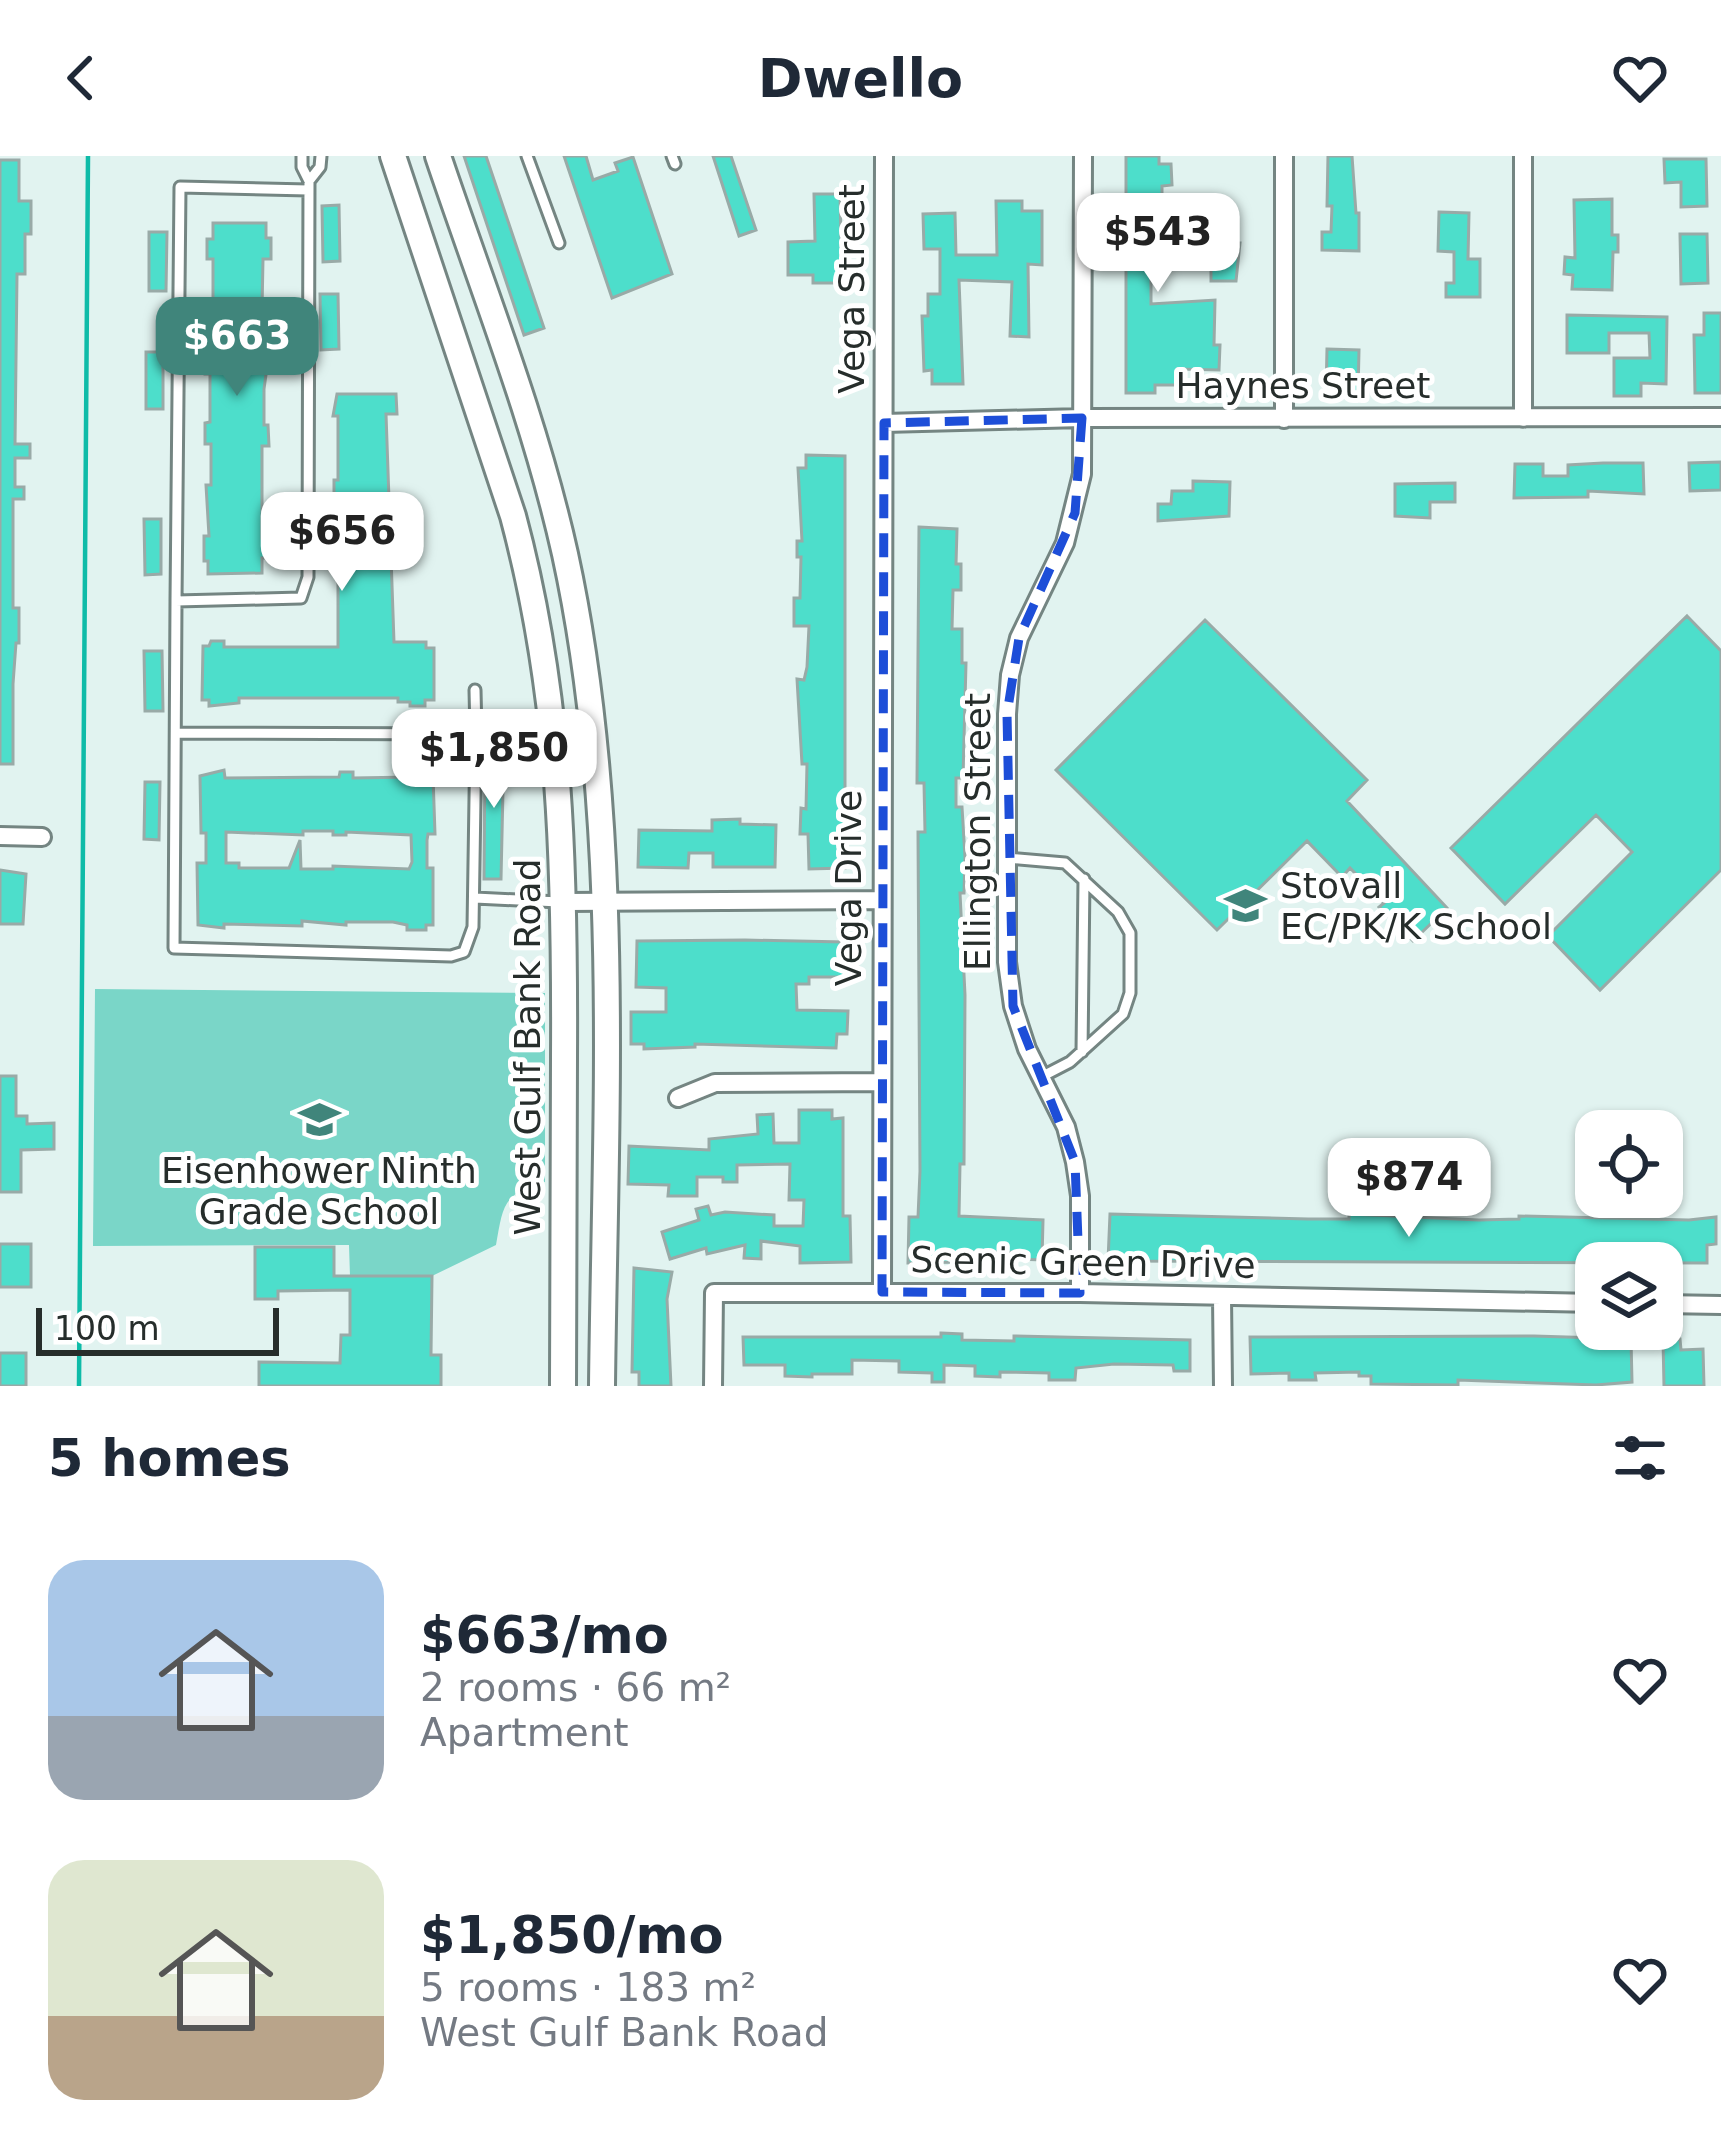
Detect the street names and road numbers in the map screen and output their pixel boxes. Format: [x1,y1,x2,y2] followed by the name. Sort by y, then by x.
[831,184,872,394] street label: Vega Street
[1176,365,1431,406] street label: Haynes Street
[957,693,998,971] street label: Ellington Street
[828,790,869,986] street label: Vega Drive
[507,859,548,1235] street label: West Gulf Bank Road
[910,1239,1256,1286] street label: Scenic Green Drive

